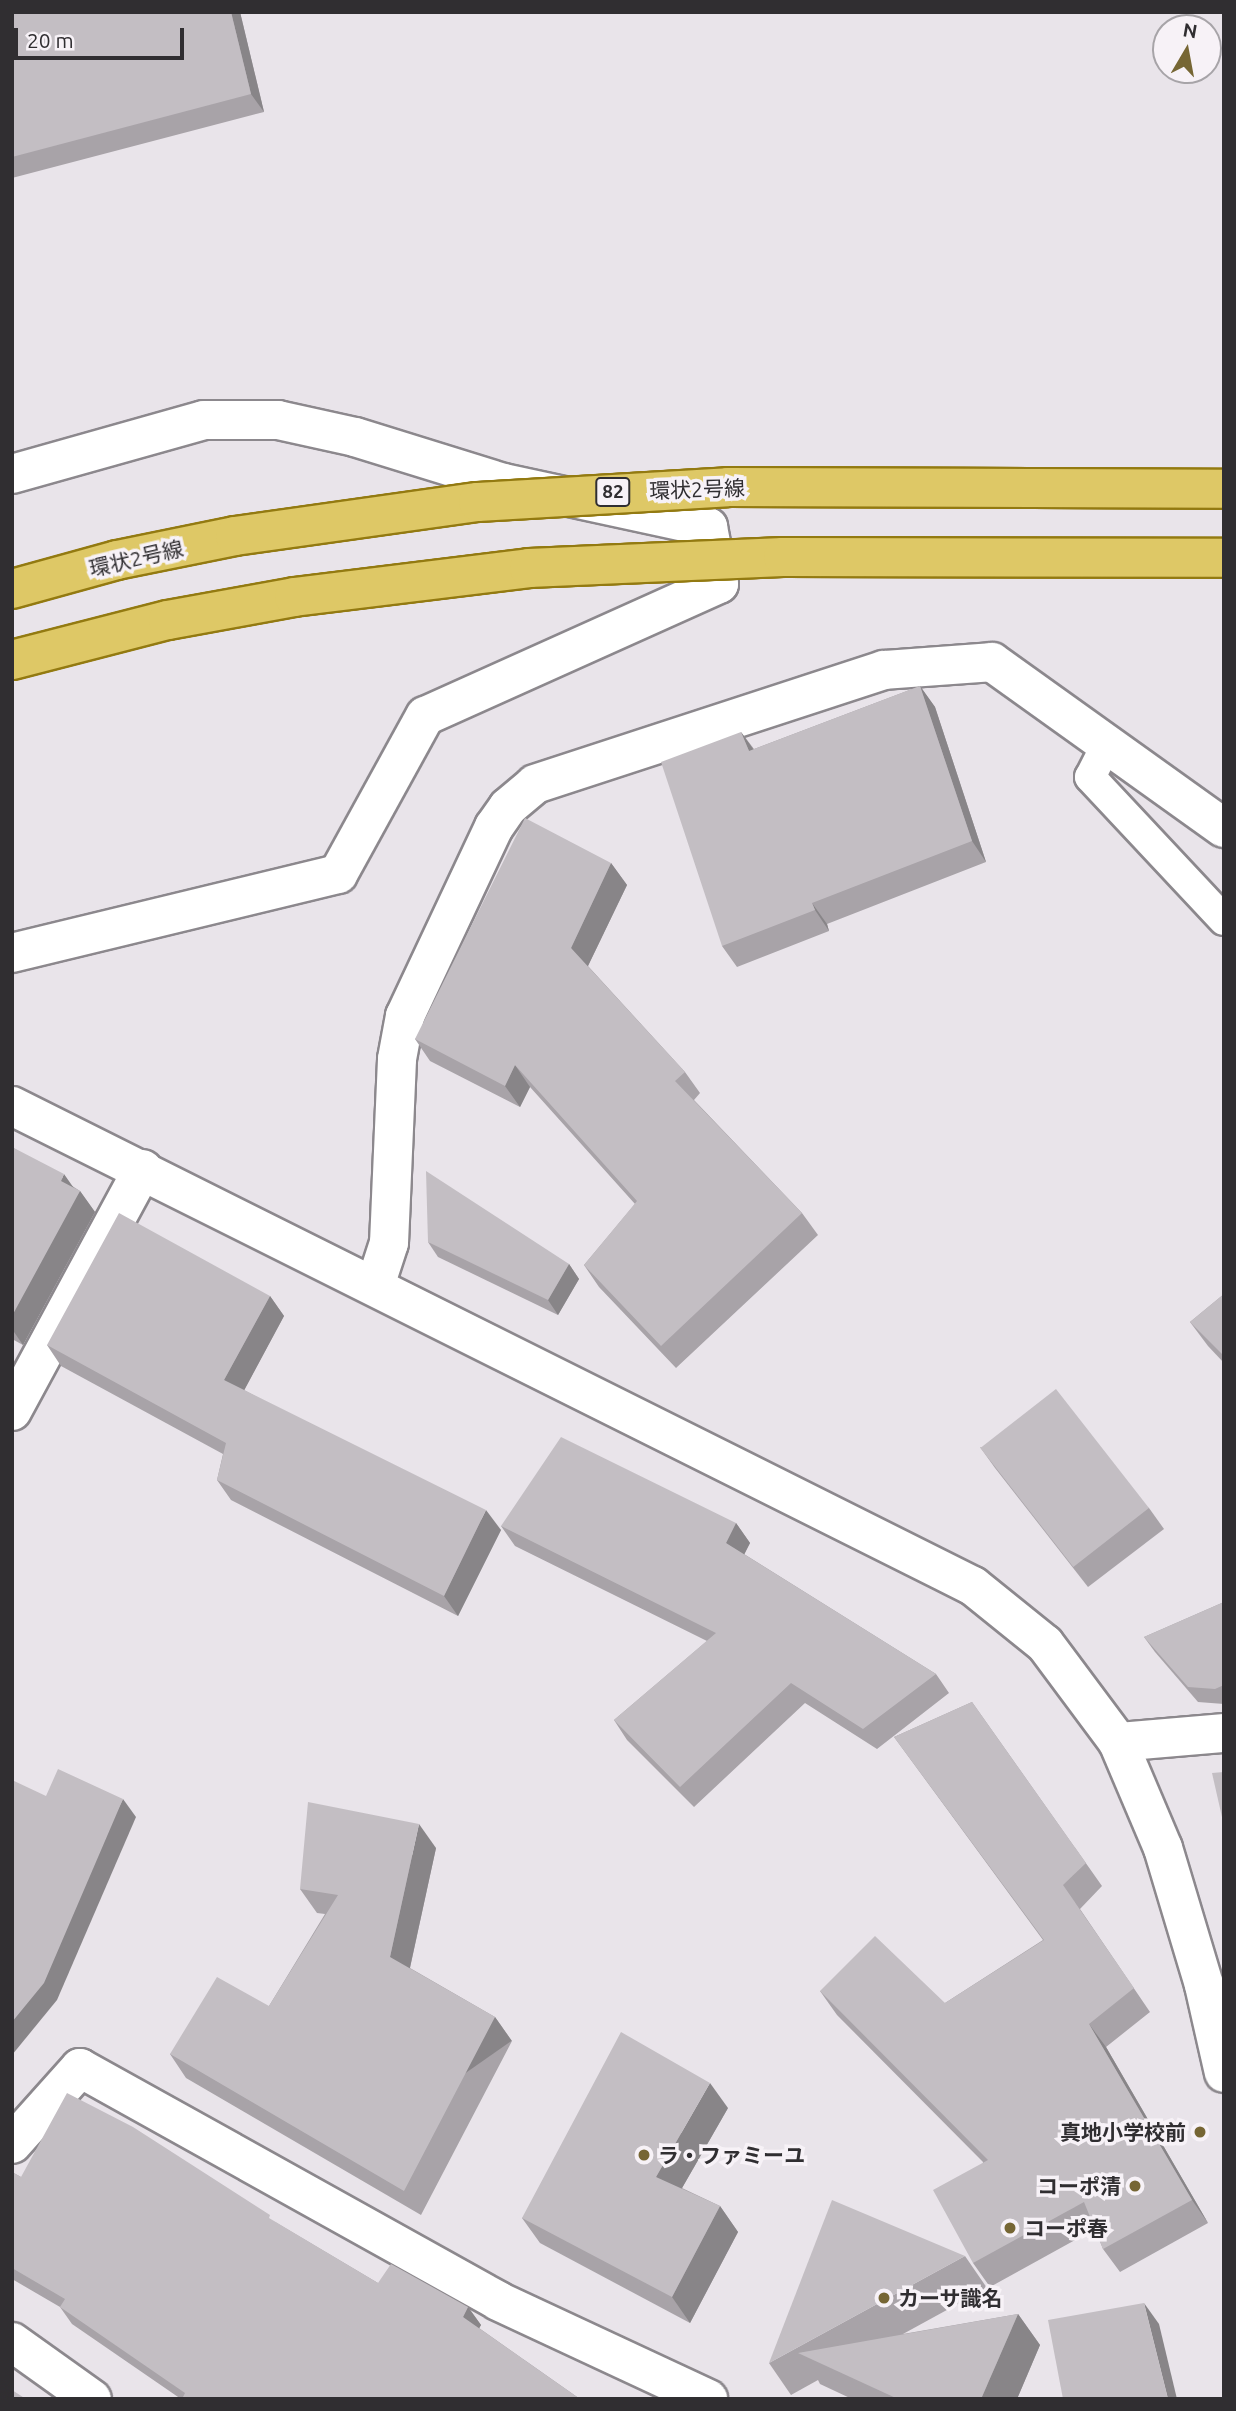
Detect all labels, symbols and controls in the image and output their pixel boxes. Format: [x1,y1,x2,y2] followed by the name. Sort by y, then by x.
[18,14,187,58] scale bar
[1152,14,1222,84] north arrow
[1181,18,1199,42] text: N
[27,28,74,52] text: 20 m
[649,475,745,503] street label: 環状2号線
[594,477,632,508] road number: 82
[86,535,186,581] street label: 環状2号線
[1060,2119,1186,2145] place label: 真地小学校前
[1192,2124,1208,2140] marker: 真地小学校前
[658,2142,805,2168] place label: ラ・ファミーユ
[636,2147,652,2163] marker: ラ・ファミーユ
[1037,2173,1121,2199] place label: コーポ清
[1127,2178,1143,2194] marker: コーポ清
[1024,2215,1108,2241] place label: コーポ春
[1002,2220,1018,2236] marker: コーポ春
[898,2285,1003,2311] place label: カーサ識名
[876,2290,892,2306] marker: カーサ識名

